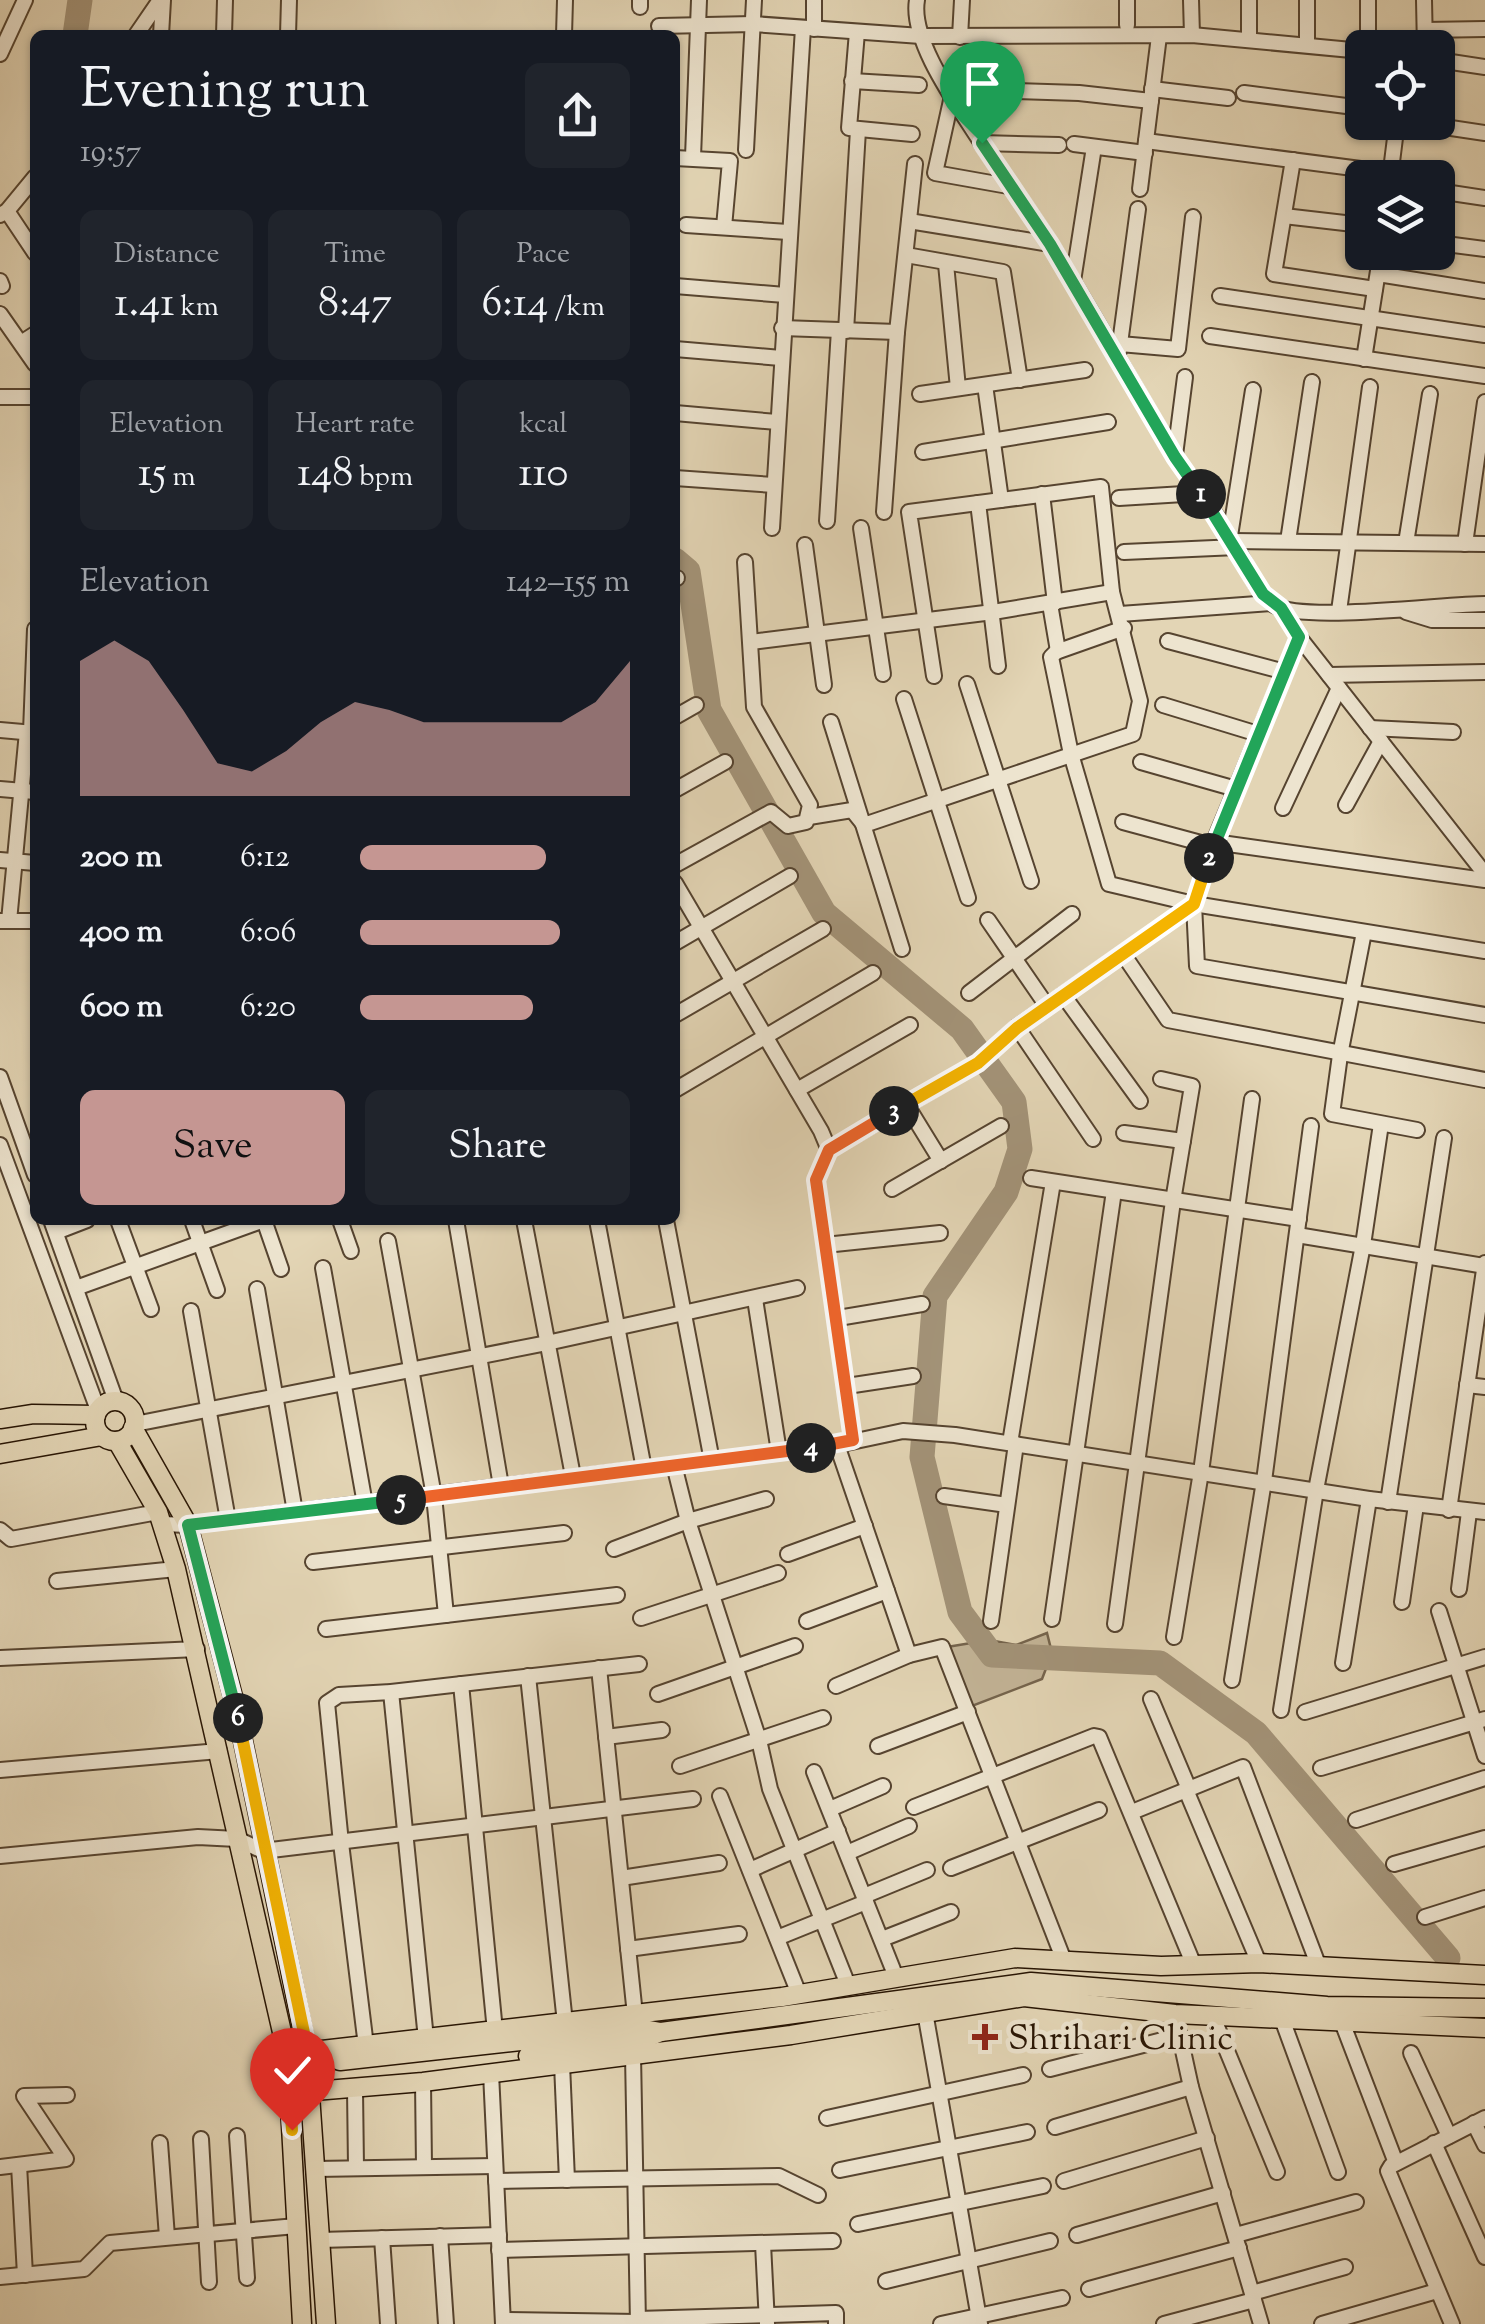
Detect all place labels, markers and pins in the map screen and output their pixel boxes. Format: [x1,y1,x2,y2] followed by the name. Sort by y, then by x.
[940,41,1025,144] pin
[1176,469,1226,519] pin: 1
[1184,833,1234,883] pin: 2
[869,1086,919,1136] pin: 3
[786,1423,836,1473] pin: 4
[376,1475,426,1525] pin: 5
[213,1693,263,1743] pin: 6
[1008,2015,1233,2066] place label: Shrihari Clinic
[972,2024,998,2050] marker: Shrihari Clinic
[250,2028,335,2131] pin

